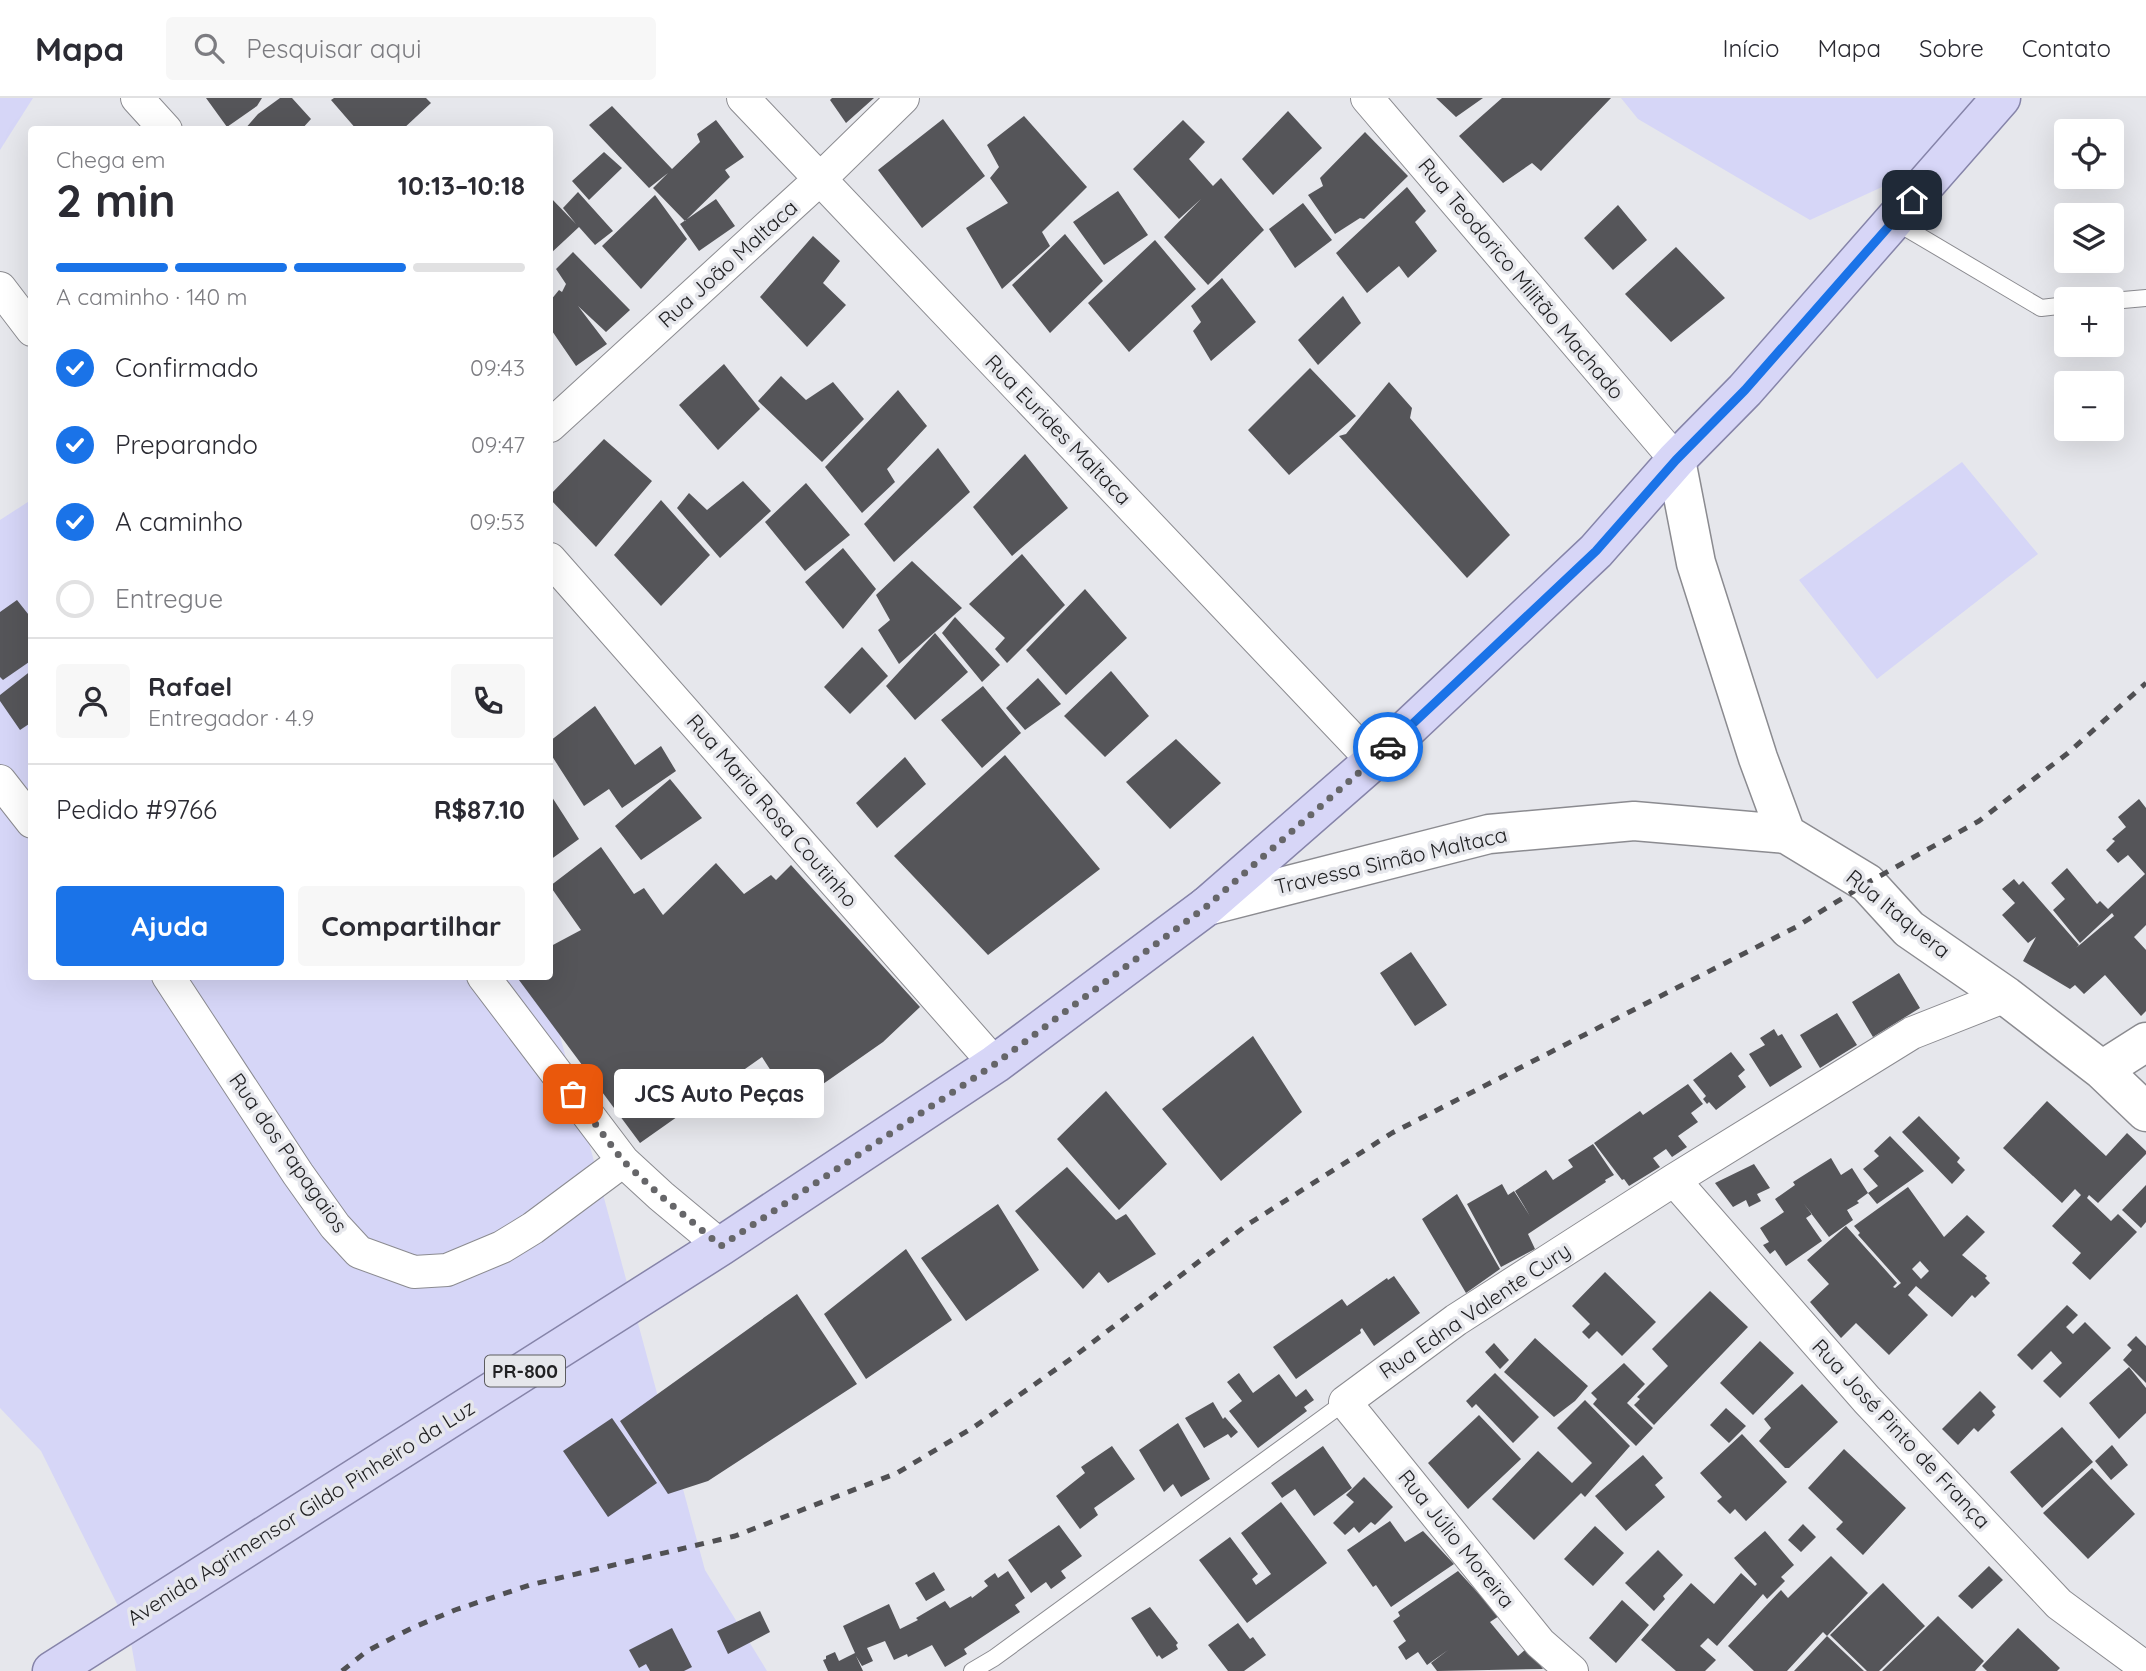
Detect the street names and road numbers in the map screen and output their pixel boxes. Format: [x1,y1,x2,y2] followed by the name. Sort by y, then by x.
[1413,153,1630,404] street label: Rua Teodorico Militão Machado
[652,194,802,333] street label: Rua João Maltaca
[980,349,1137,510] street label: Rua Eurides Maltaca
[682,709,864,912] street label: Rua Maria Rosa Coutinho
[1272,821,1510,899] street label: Travessa Simão Maltaca
[1841,863,1956,963] street label: Rua Itaquera
[224,1068,354,1237] street label: Rua dos Papagaios
[1374,1237,1575,1384] street label: Rua Edna Valente Cury
[1807,1333,1996,1533] street label: Rua José Pinto de França
[485,1356,565,1386] road number: PR-800
[122,1394,479,1631] street label: Avenida Agrimensor Gildo Pinheiro da Luz
[1393,1464,1521,1613] street label: Rua Júlio Moreira

